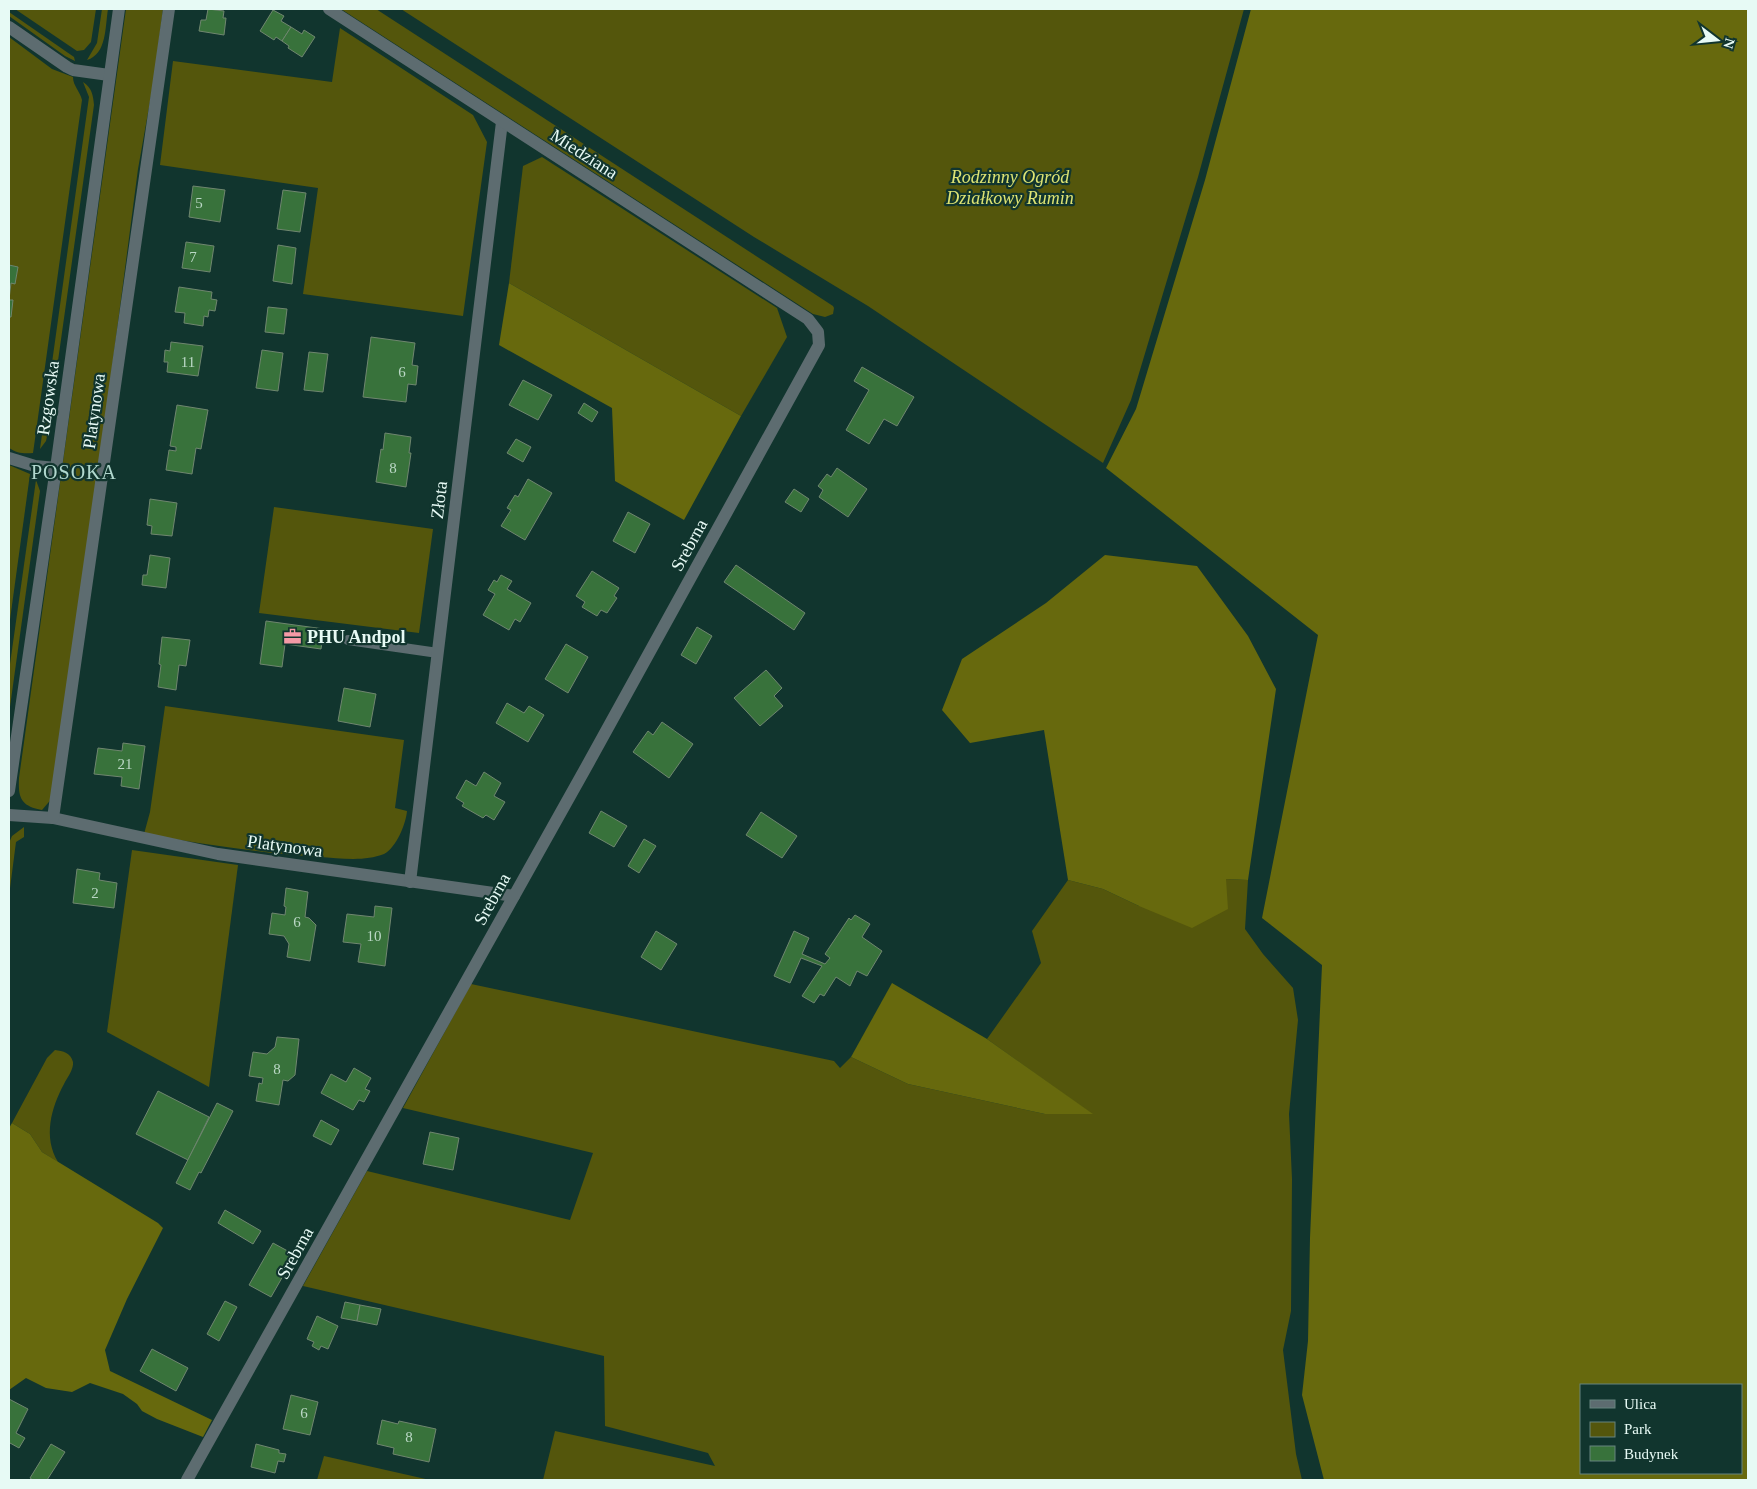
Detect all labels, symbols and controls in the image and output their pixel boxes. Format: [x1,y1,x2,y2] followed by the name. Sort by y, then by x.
[1692,15,1742,65] north arrow
[1720,37,1738,50] text: N
[547,125,621,183] street label: Miedziana
[945,167,1074,208] park label: Rodzinny Ogród Działkowy Rumin
[195,195,203,211] house number: 5
[189,249,197,265] house number: 7
[181,354,195,370] house number: 11
[33,359,63,437] street label: Rzgowska
[398,364,406,380] house number: 6
[79,372,109,450] street label: Platynowa
[389,460,397,476] house number: 8
[31,461,117,483] district label: POSOKA
[427,480,451,520] street label: Złota
[667,516,711,574] street label: Srebrna
[283,627,303,647] office icon: PHU Andpol
[307,627,406,647] place label: PHU Andpol
[118,756,133,772] house number: 21
[246,831,324,861] street label: Platynowa
[470,870,514,928] street label: Srebrna
[91,885,99,901] house number: 2
[293,914,301,930] house number: 6
[367,928,382,944] house number: 10
[273,1061,281,1077] house number: 8
[273,1224,317,1282] street label: Srebrna
[1580,1384,1742,1474] legend
[1624,1396,1657,1412] text: Ulica
[300,1405,308,1421] house number: 6
[1624,1421,1652,1437] text: Park
[405,1429,413,1445] house number: 8
[1624,1446,1679,1462] text: Budynek

